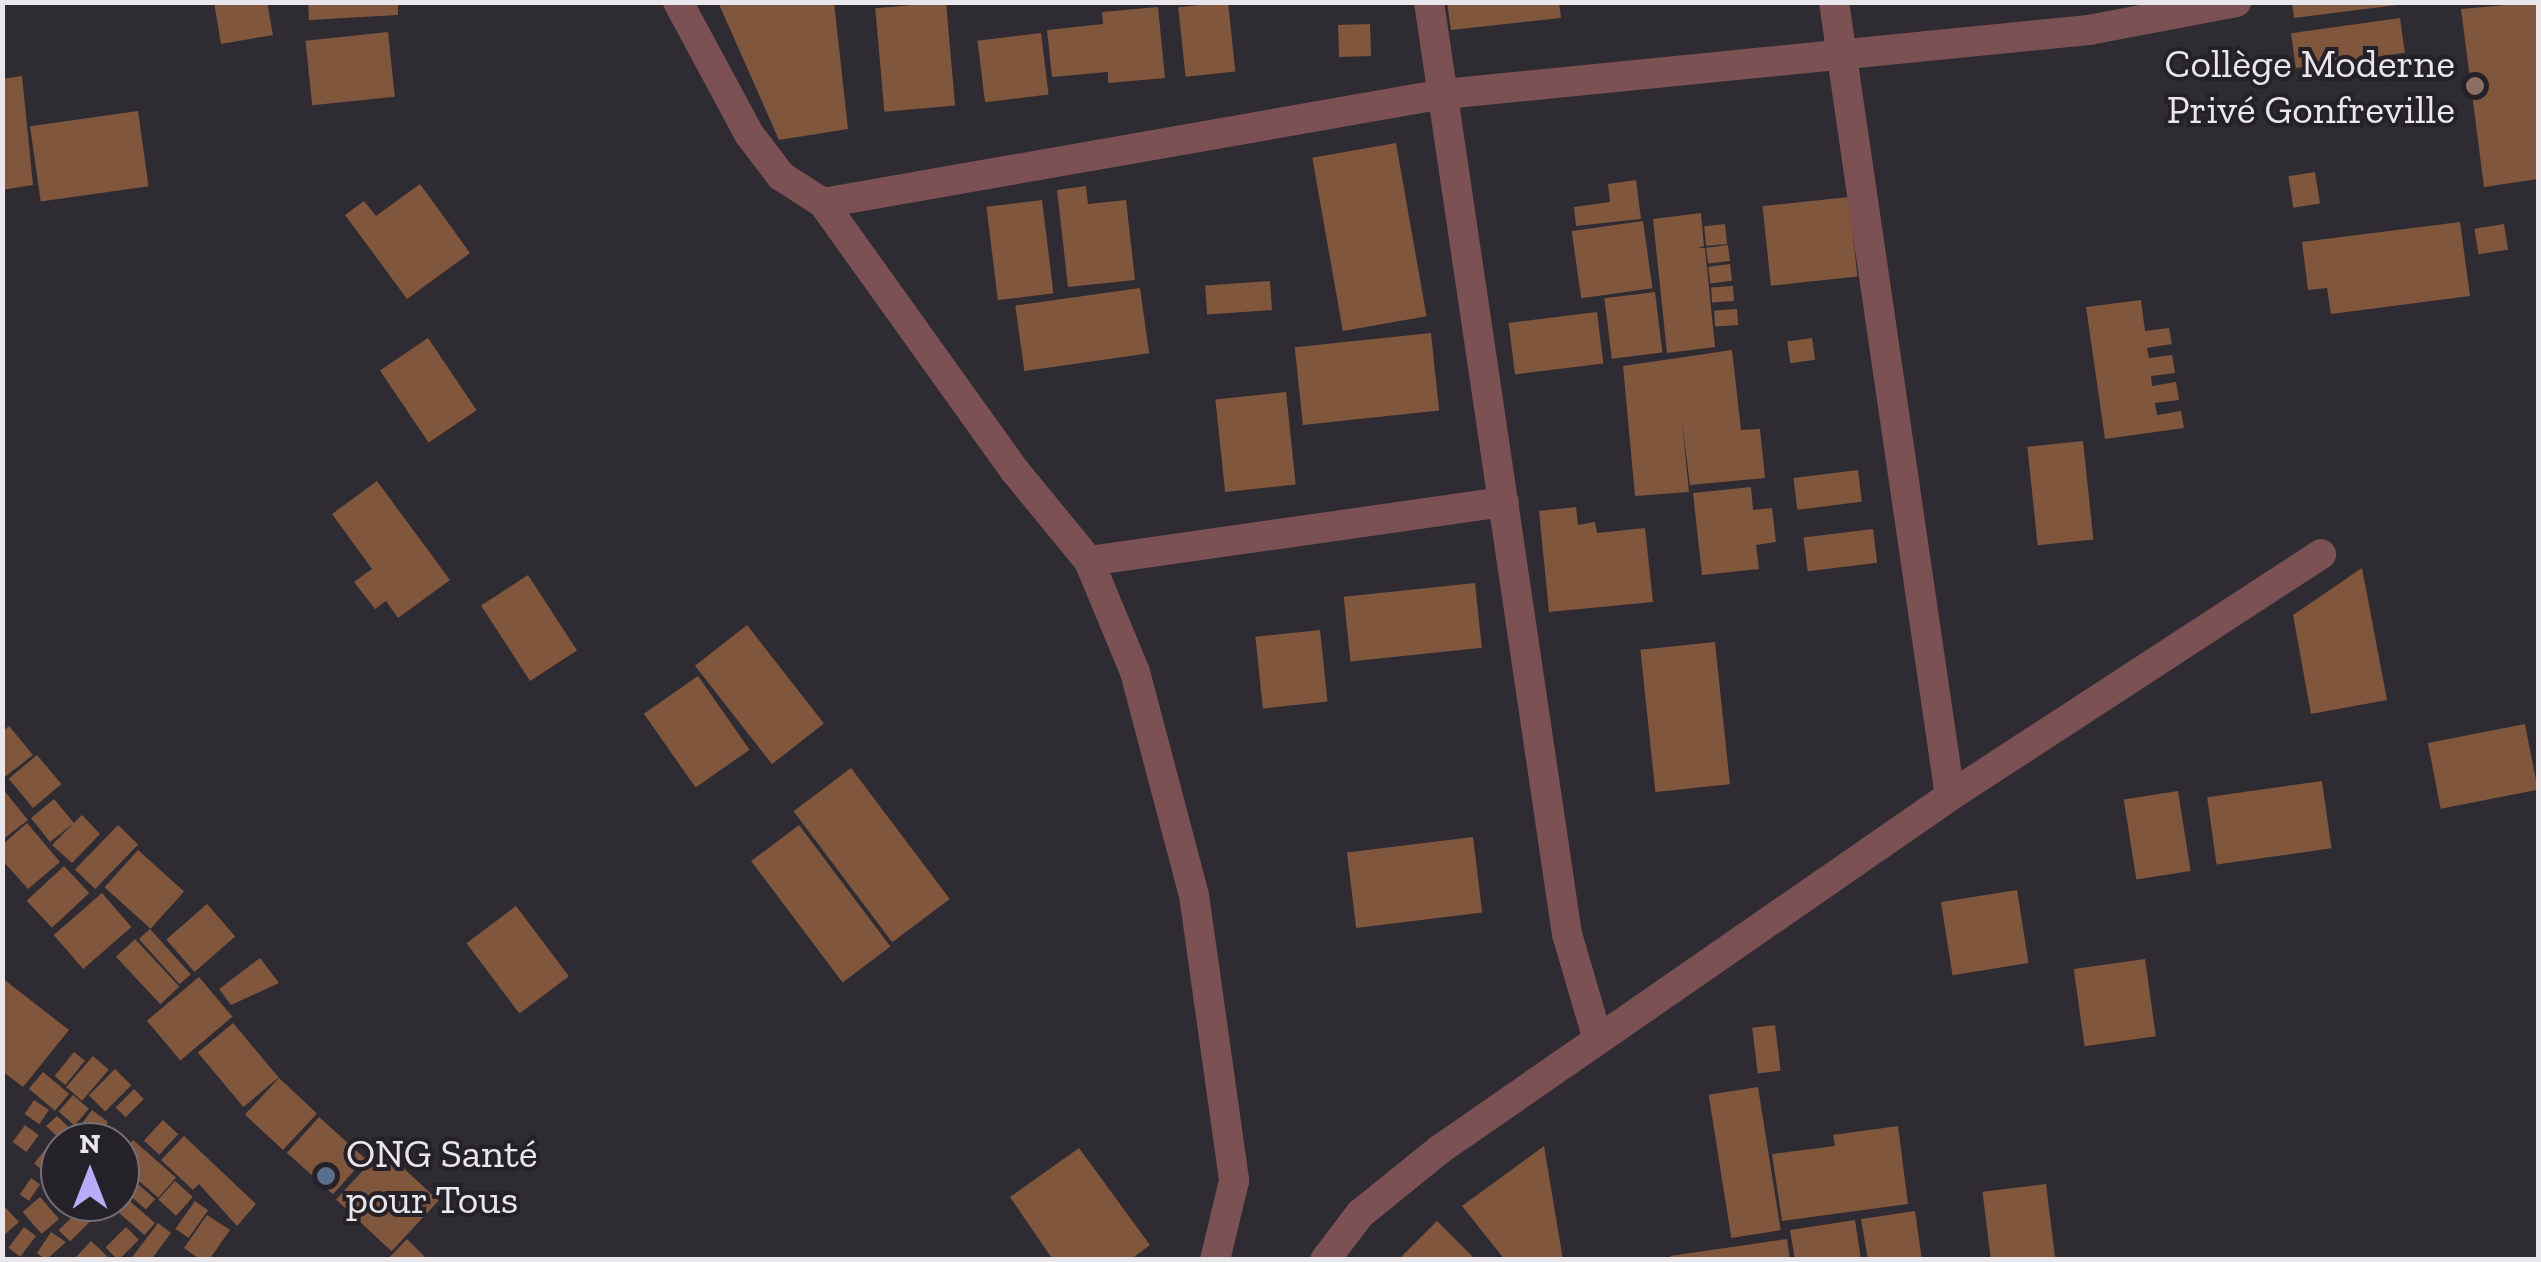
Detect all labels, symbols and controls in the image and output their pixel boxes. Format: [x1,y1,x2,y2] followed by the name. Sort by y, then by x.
[2165,39,2455,133] place label: Collège Moderne Privé Gonfreville
[2464,75,2486,97] marker: Collège Moderne Privé Gonfreville
[40,1122,140,1222] north arrow
[79,1127,101,1160] text: N
[346,1129,538,1223] place label: ONG Santé pour Tous
[315,1165,337,1187] marker: ONG Santé pour Tous

